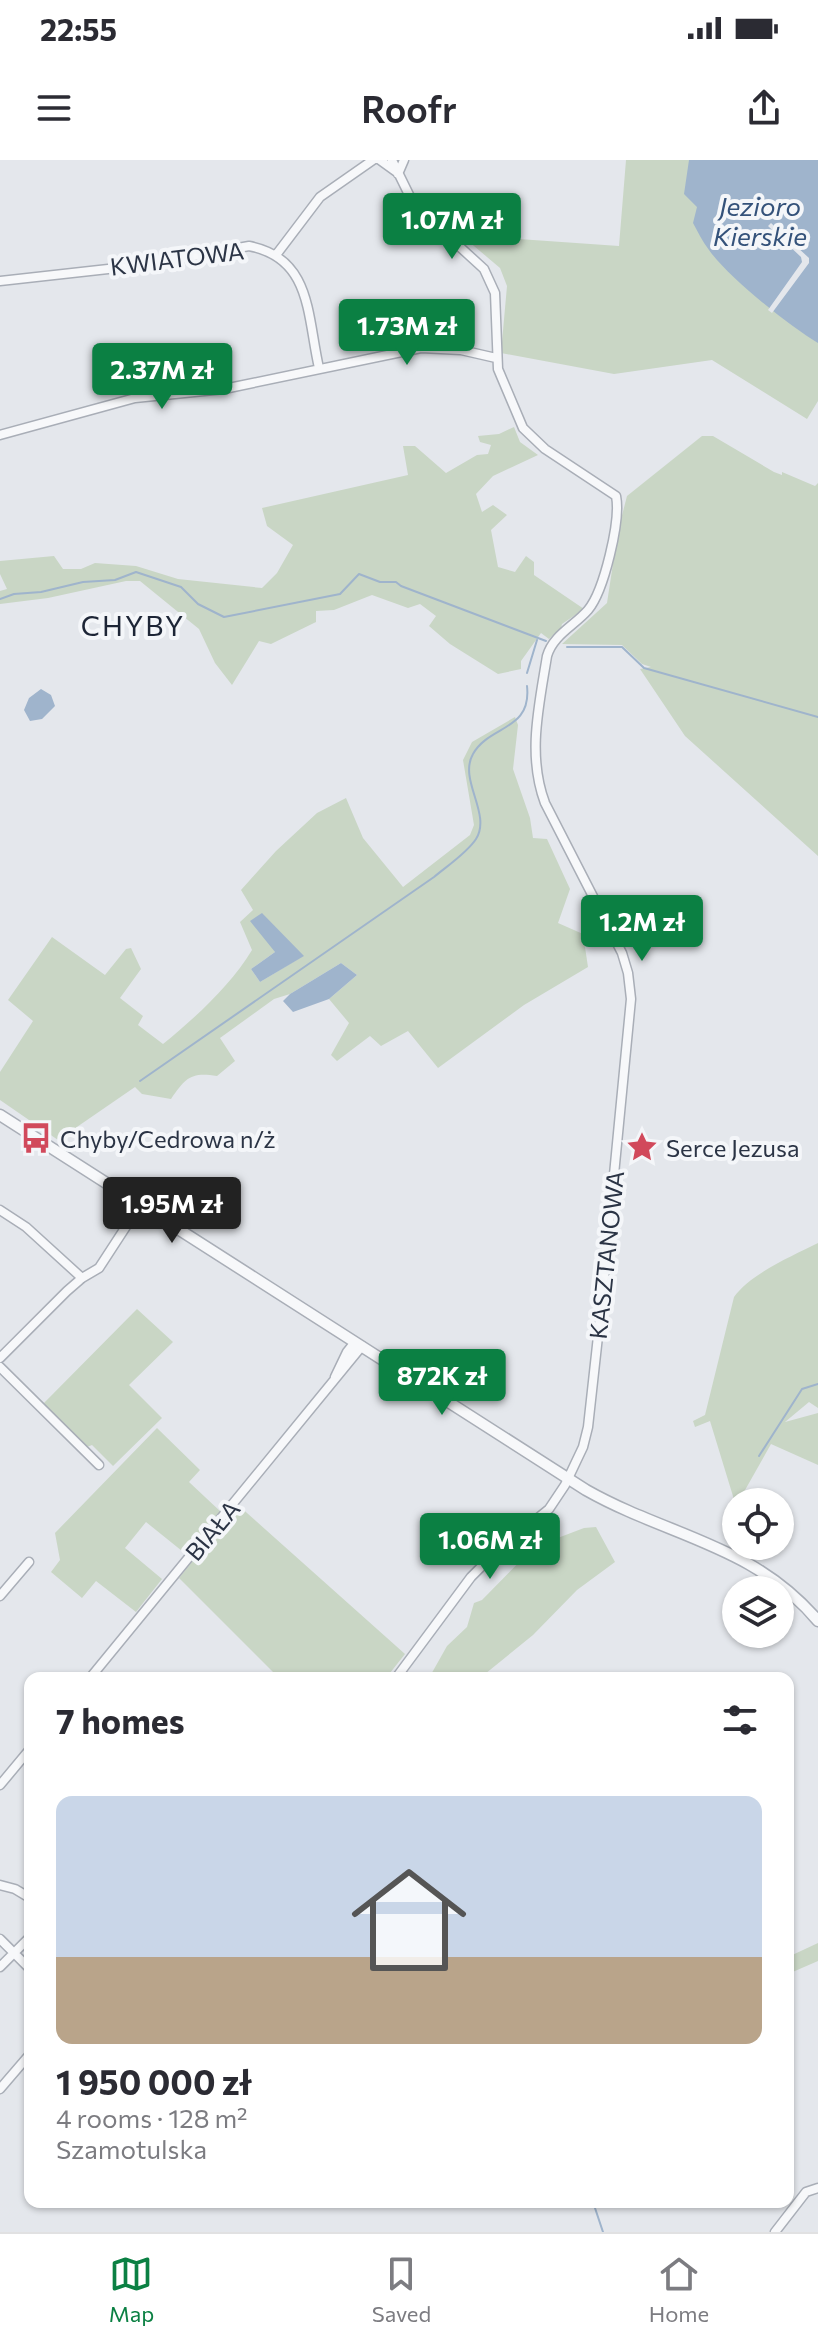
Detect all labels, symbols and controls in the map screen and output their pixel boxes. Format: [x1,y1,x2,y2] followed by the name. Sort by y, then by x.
[40,10,117,47] text: 22:55
[32,86,76,130] icon: menu
[361,86,457,130] text: Roofr
[742,86,786,130] icon: share
[713,190,807,251] water label: Jezioro Kierskie
[369,193,535,261] pin: 1.07M zł
[401,203,503,234] text: 1.07M zł
[108,235,246,281] street label: KWIATOWA
[324,299,490,367] pin: 1.73M zł
[357,309,457,340] text: 1.73M zł
[79,343,245,411] pin: 2.37M zł
[110,353,214,384] text: 2.37M zł
[81,608,185,642] district label: CHYBY
[568,895,716,963] pin: 1.2M zł
[599,905,685,936] text: 1.2M zł
[19,1121,53,1155] bus stop icon: Chyby/Cedrowa n/ż
[60,1124,276,1153] place label: Chyby/Cedrowa n/ż
[625,1130,659,1164] place icon: Serce Jezusa
[666,1133,799,1162] place label: Serce Jezusa
[583,1169,629,1341] street label: KASZTANOWA
[89,1177,255,1245] pin: 1.95M zł
[121,1187,223,1218] text: 1.95M zł
[368,1349,516,1417] pin: 872K zł
[397,1359,487,1390] text: 872K zł
[722,1488,794,1648] map controls
[722,1488,794,1560] button: locate
[179,1494,245,1566] street label: BIAŁA
[407,1513,573,1581] pin: 1.06M zł
[438,1523,542,1554] text: 1.06M zł
[722,1576,794,1648] button: layers
[718,1698,762,1742] icon: filters
[56,1699,185,1741] text: 7 homes
[337,1848,481,1992] icon: home
[56,2060,252,2102] text: 1 950 000 zł
[56,2102,248,2133] text: 4 rooms · 128 m²
[56,2133,207,2164] text: Szamotulska
[109,2252,154,2327] tab: Map
[372,2252,431,2327] tab: Saved
[649,2252,709,2327] tab: Home

